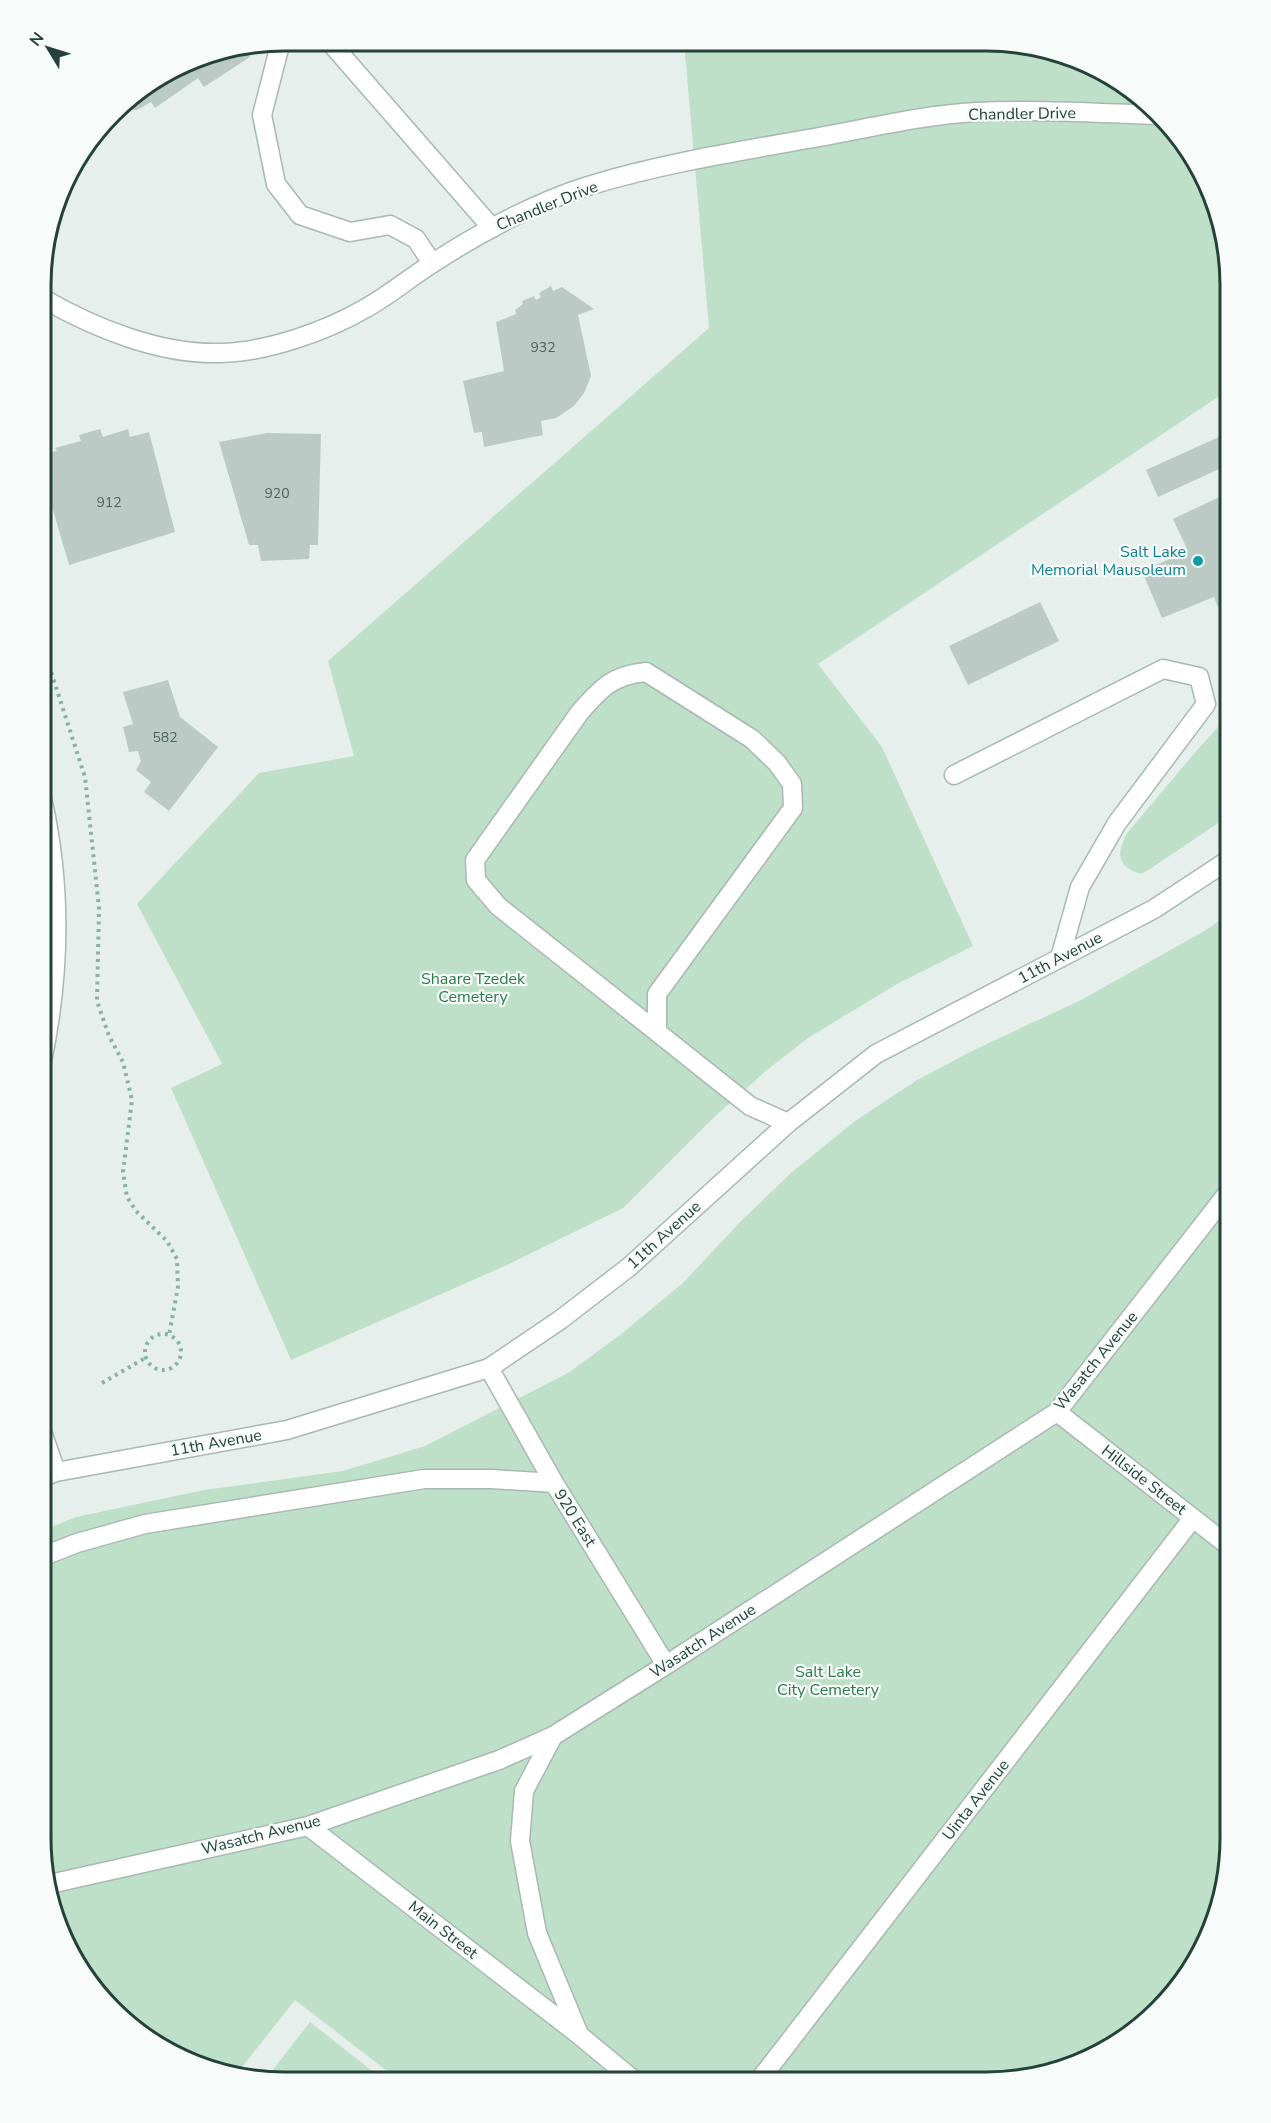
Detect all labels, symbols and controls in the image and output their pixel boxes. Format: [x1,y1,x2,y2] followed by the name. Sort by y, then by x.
[18,18,78,78] north arrow
[25,28,49,51] text: N
[968,102,1076,126] street label: Chandler Drive
[493,176,601,236] street label: Chandler Drive
[530,338,556,357] house number: 932
[264,484,290,503] house number: 920
[96,493,122,512] house number: 912
[1031,541,1186,581] place label: Salt Lake Memorial Mausoleum
[1191,554,1205,568] marker: Salt Lake Memorial Mausoleum
[152,728,178,747] house number: 582
[1014,927,1106,989] street label: 11th Avenue
[421,968,526,1008] park label: Shaare Tzedek Cemetery
[622,1196,706,1274] street label: 11th Avenue
[1049,1307,1143,1415] street label: Wasatch Avenue
[169,1424,263,1462] street label: 11th Avenue
[1097,1440,1191,1520] street label: Hillside Street
[549,1485,601,1551] street label: 920 East
[646,1599,760,1683] street label: Wasatch Avenue
[777,1661,880,1701] park label: Salt Lake City Cemetery
[937,1755,1015,1845] street label: Uinta Avenue
[199,1810,323,1860] street label: Wasatch Avenue
[404,1896,483,1964] street label: Main Street

